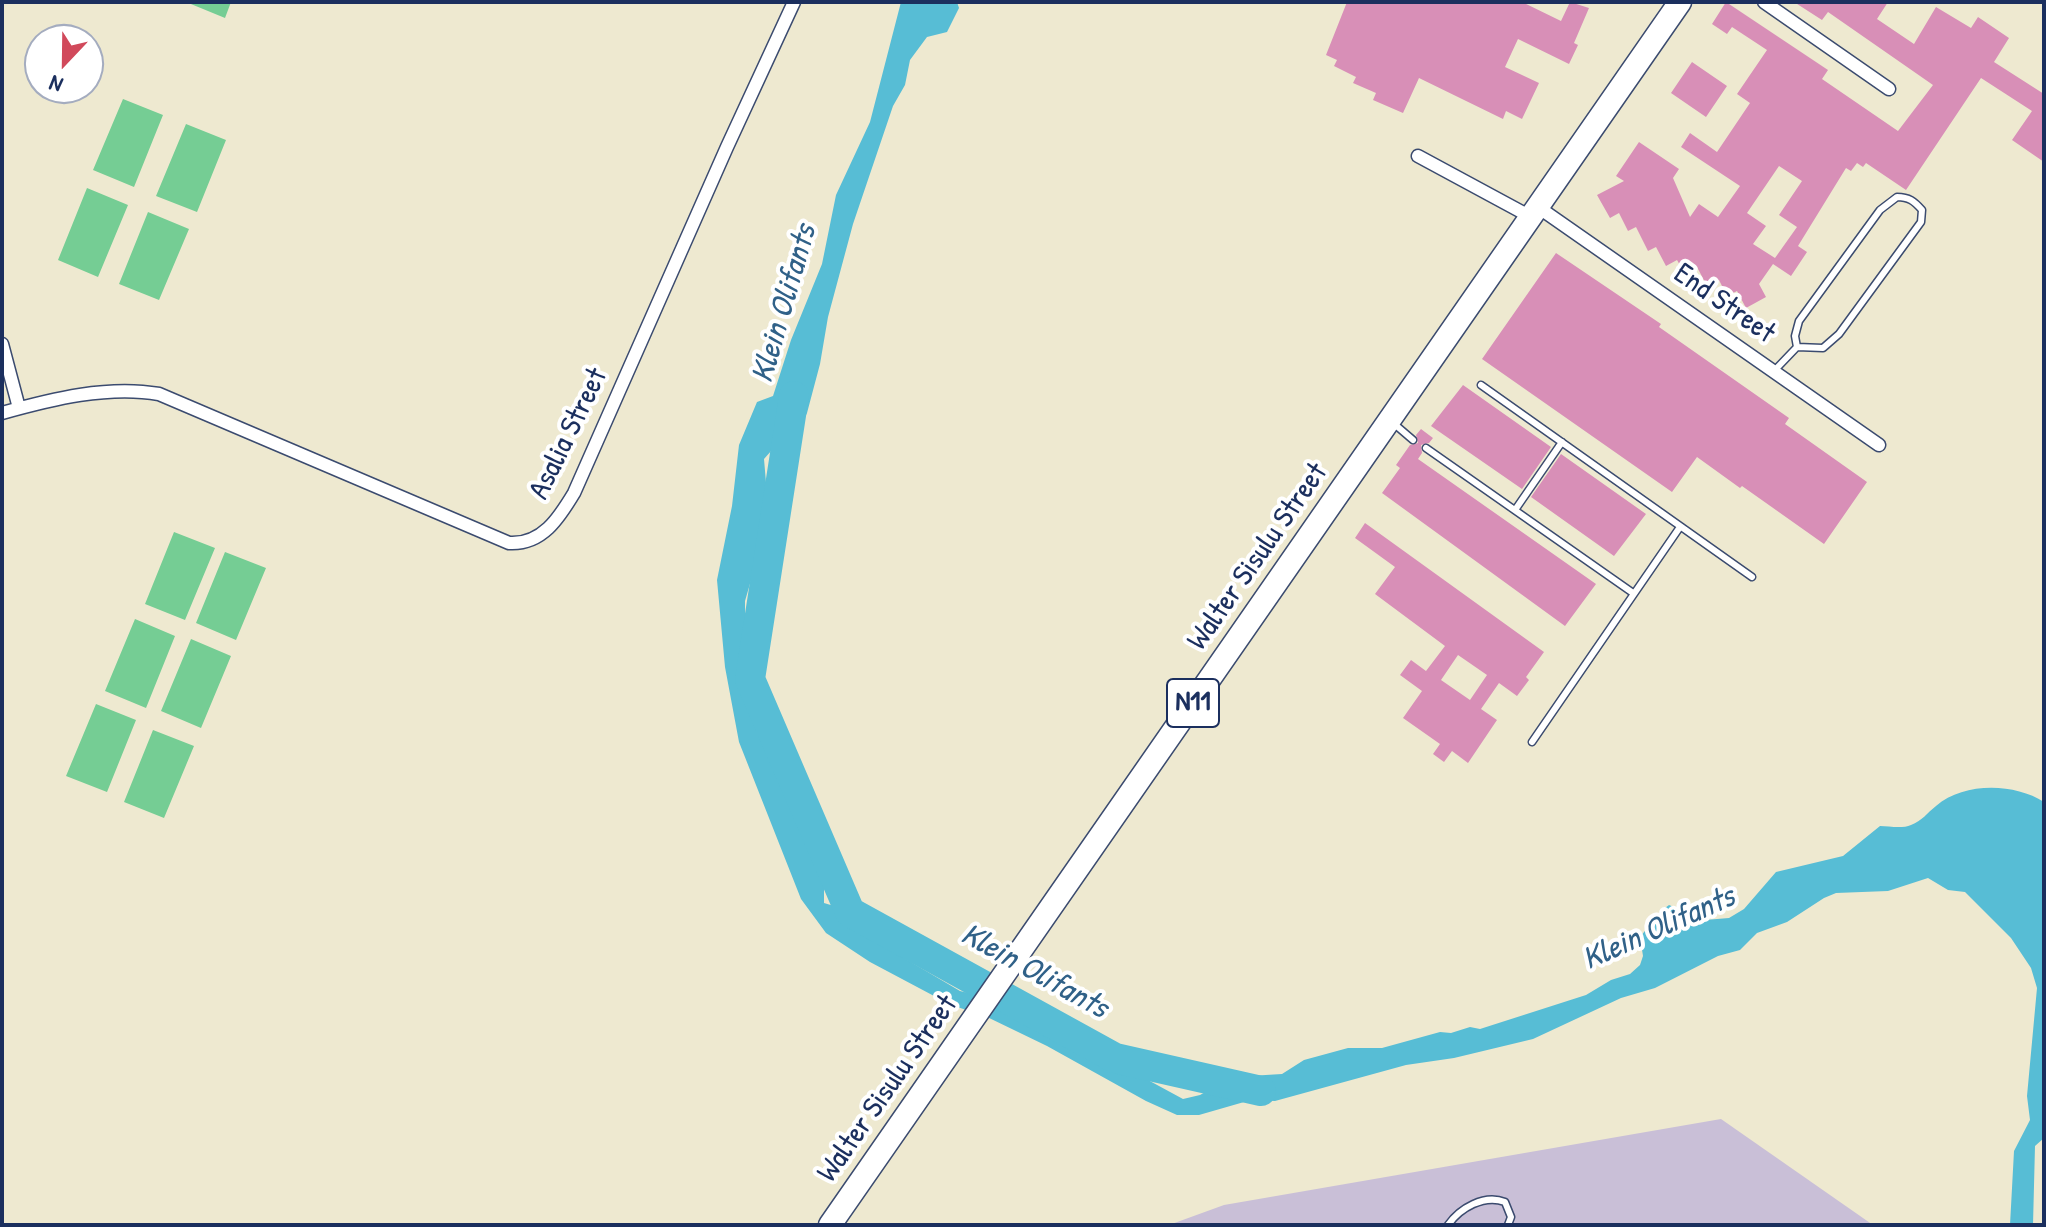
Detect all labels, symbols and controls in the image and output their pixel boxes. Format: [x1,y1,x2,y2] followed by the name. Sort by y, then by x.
[24,24,104,104] north arrow
[45,68,67,101] text: N
[744,221,826,387] water label: Klein Olifants
[1666,256,1782,352] street label: End Street
[522,363,616,505] street label: Asalia Street
[1180,457,1336,657] street label: Walter Sisulu Street
[1167,679,1219,727] road number: N11
[1577,878,1741,980] water label: Klein Olifants
[954,916,1114,1028] water label: Klein Olifants
[810,989,966,1189] street label: Walter Sisulu Street

